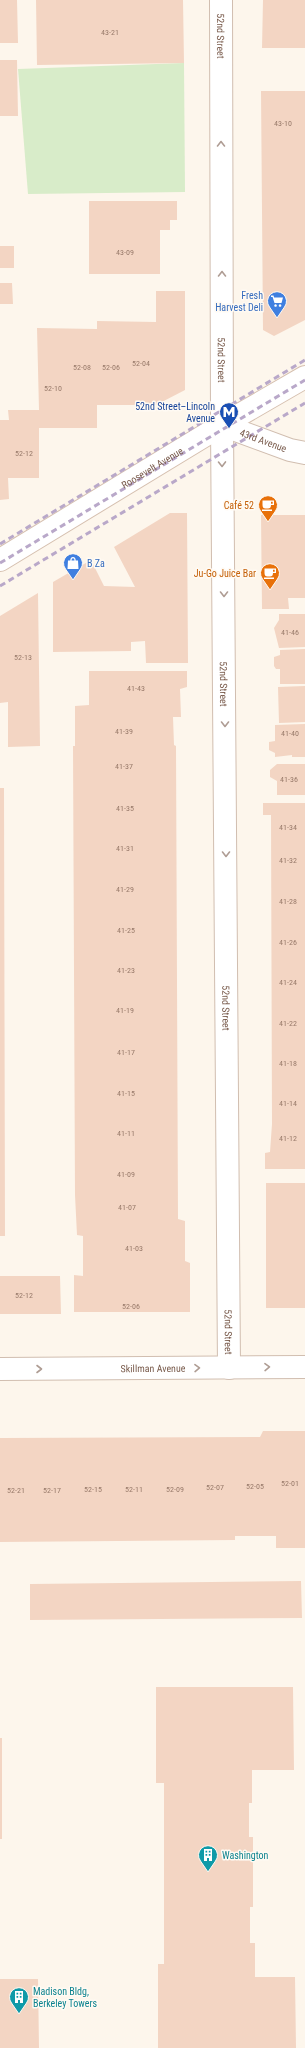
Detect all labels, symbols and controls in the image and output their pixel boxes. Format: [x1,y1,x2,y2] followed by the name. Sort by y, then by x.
[215,13,226,59] street label: 52nd Street
[101,28,119,37] house number: 43-21
[274,119,292,128] house number: 43-10
[217,141,225,147] one-way arrow
[116,248,134,257] house number: 43-09
[218,271,226,277] one-way arrow
[215,290,263,313] place label: Fresh Harvest Deli
[266,290,288,318] supermarket icon: Fresh Harvest Deli
[216,337,227,383] street label: 52nd Street
[132,359,150,368] house number: 52-04
[73,363,91,372] house number: 52-08
[102,363,120,372] house number: 52-06
[44,384,62,393] house number: 52-10
[135,401,215,424] place label: 52nd Street–Lincoln Avenue
[218,401,240,429] metro station icon: 52nd Street–Lincoln Avenue
[238,427,288,454] street label: 43rd Avenue
[120,445,185,491] street label: Roosevelt Avenue
[15,449,33,458] house number: 52-12
[218,461,227,467] one-way arrow
[257,494,279,522] cafe icon: Café 52
[224,500,254,511] place label: Café 52
[62,552,84,580] shop icon: B Za
[87,558,105,569] place label: B Za
[259,562,281,590] cafe icon: Ju-Go Juice Bar
[194,568,256,579] place label: Ju-Go Juice Bar
[220,591,228,597] one-way arrow
[281,628,299,637] house number: 41-46
[14,653,32,662] house number: 52-13
[218,661,229,707] street label: 52nd Street
[127,684,145,693] house number: 41-43
[221,721,229,727] one-way arrow
[115,727,133,736] house number: 41-39
[281,729,299,738] house number: 41-40
[115,762,133,771] house number: 41-37
[280,775,298,784] house number: 41-36
[116,804,134,813] house number: 41-35
[279,823,297,832] house number: 41-34
[116,844,134,853] house number: 41-31
[222,851,230,857] one-way arrow
[279,856,297,865] house number: 41-32
[116,885,134,894] house number: 41-29
[279,897,297,906] house number: 41-28
[117,926,135,935] house number: 41-25
[279,938,297,947] house number: 41-26
[117,966,135,975] house number: 41-23
[279,978,297,987] house number: 41-24
[220,985,231,1031] street label: 52nd Street
[116,1006,134,1015] house number: 41-19
[279,1019,297,1028] house number: 41-22
[117,1048,135,1057] house number: 41-17
[279,1059,297,1068] house number: 41-18
[117,1089,135,1098] house number: 41-15
[279,1099,297,1108] house number: 41-14
[117,1129,135,1138] house number: 41-11
[279,1134,297,1143] house number: 41-12
[117,1170,135,1179] house number: 41-09
[118,1203,136,1212] house number: 41-07
[125,1244,143,1253] house number: 41-03
[15,1291,33,1300] house number: 52-12
[122,1302,140,1311] house number: 52-06
[223,1309,234,1355] street label: 52nd Street
[121,1363,186,1374] street label: Skillman Avenue
[264,1363,270,1371] one-way arrow
[194,1364,200,1372] one-way arrow
[36,1365,42,1373] one-way arrow
[281,1479,299,1488] house number: 52-01
[246,1482,264,1491] house number: 52-05
[206,1483,224,1492] house number: 52-07
[84,1485,102,1494] house number: 52-15
[125,1485,143,1494] house number: 52-11
[166,1485,184,1494] house number: 52-09
[7,1486,25,1495] house number: 52-21
[43,1486,61,1495] house number: 52-17
[197,1844,219,1872] building icon: Washington
[222,1850,269,1861] place label: Washington
[8,1986,30,2014] building icon: Madison Bldg, Berkeley Towers
[33,1986,97,2009] place label: Madison Bldg, Berkeley Towers

